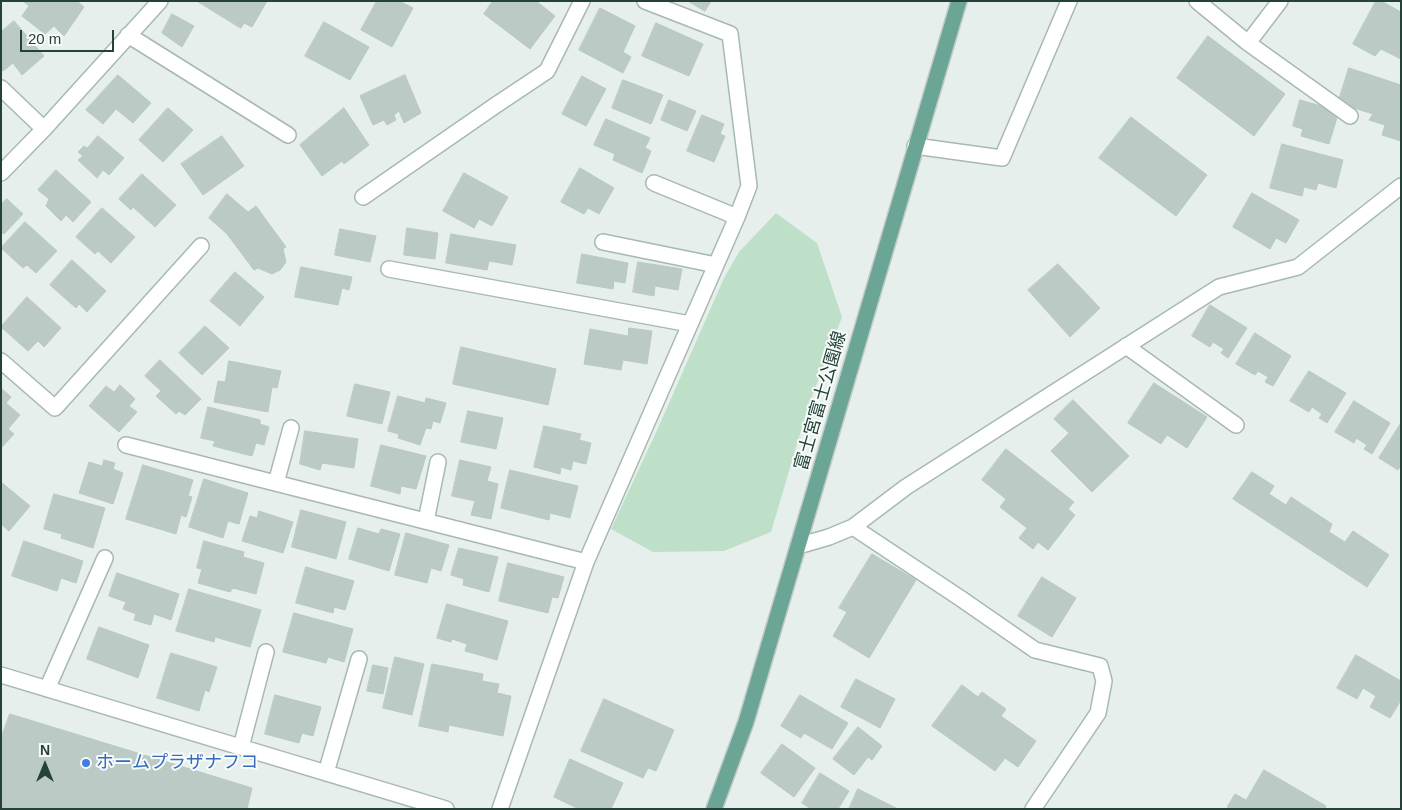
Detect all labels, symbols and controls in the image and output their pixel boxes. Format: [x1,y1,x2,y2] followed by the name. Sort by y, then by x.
[22,20,116,52] scale bar
[28,30,61,47] text: 20 m
[791,329,851,473] street label: 富士宮富士公園線
[20,740,70,790] north arrow
[40,742,50,758] text: N
[96,752,258,774] place label: ホームプラザナフコ
[80,757,92,769] marker: ホームプラザナフコ

